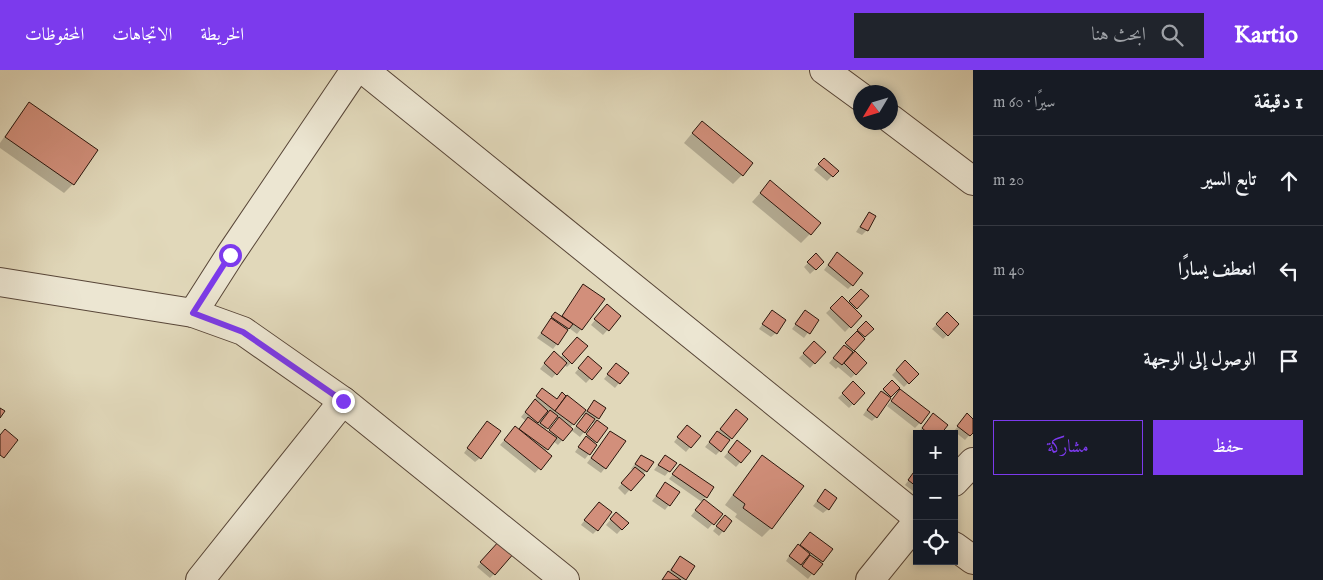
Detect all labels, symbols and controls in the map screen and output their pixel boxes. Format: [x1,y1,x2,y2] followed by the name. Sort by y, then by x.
[854,13,1204,58] search box
[1234,20,1298,51] text: Kartio
[1158,21,1186,49] icon: search
[1091,23,1146,47] text: ابحث هنا
[25,24,84,47] text: المحفوظات
[112,24,172,47] text: الاتجاهات
[200,24,244,47] text: الخريطة
[853,85,898,130] north arrow
[1254,89,1303,116] text: 1 دقيقة
[993,93,1055,113] text: سيرًا · 60 m
[1275,167,1303,195] icon: ahead
[1202,168,1256,192] text: تابع السير
[993,171,1024,191] text: 20 m
[219,244,242,267] route start
[1275,257,1303,285] icon: left
[1178,258,1256,282] text: انعطف يسارًا
[993,261,1025,281] text: 40 m
[1275,347,1303,375] icon: arrive
[1144,348,1256,372] text: الوصول إلى الوجهة
[332,390,355,413] route end
[993,420,1143,475] button: مشاركة
[1153,420,1303,475] button: حفظ
[913,430,958,565] map controls
[913,430,958,475] button: +
[913,475,958,520] button: −
[913,520,958,565] button: locate

